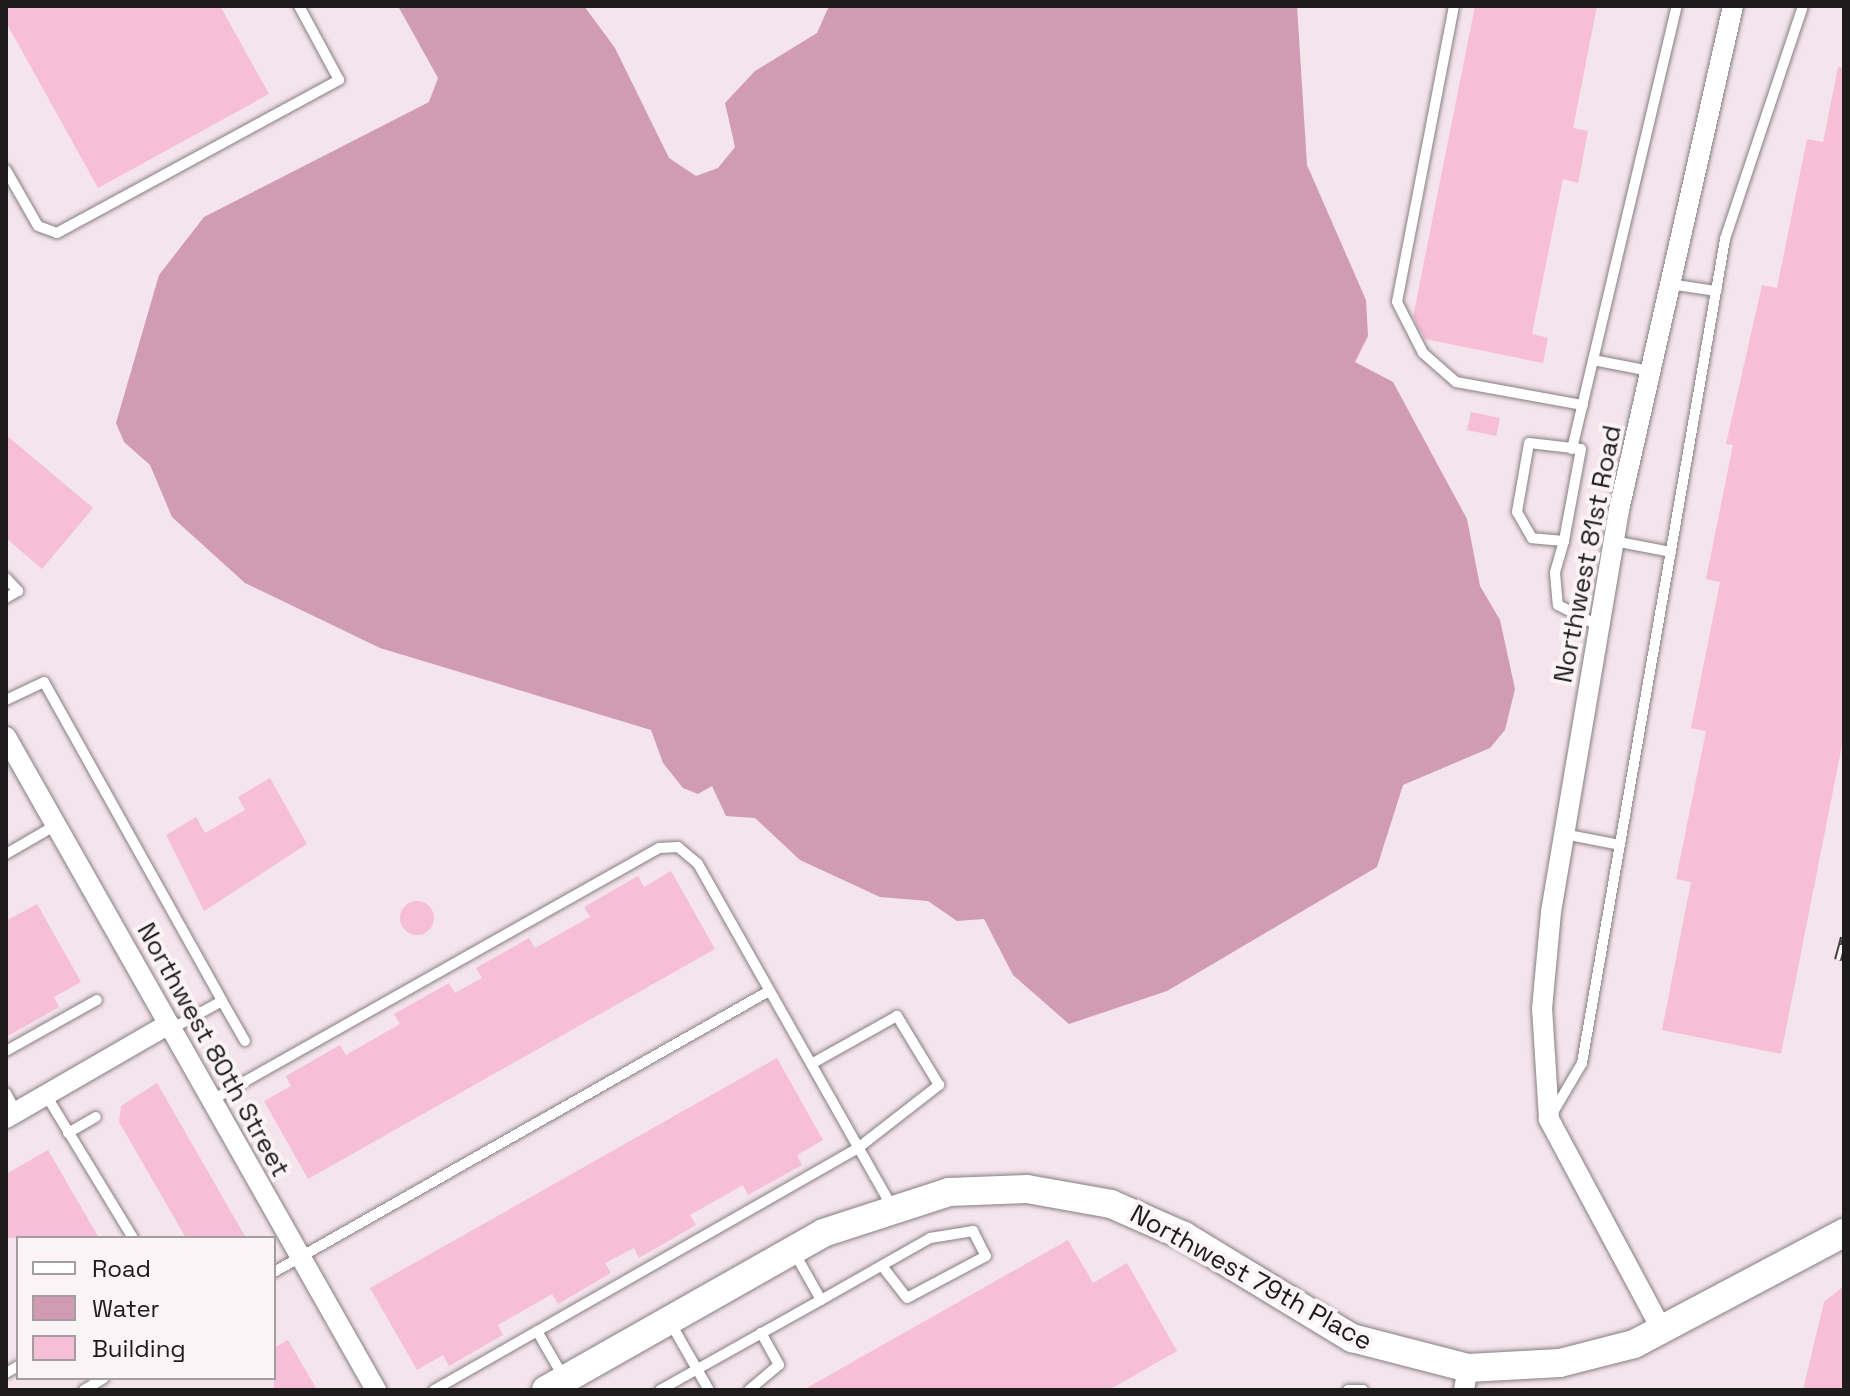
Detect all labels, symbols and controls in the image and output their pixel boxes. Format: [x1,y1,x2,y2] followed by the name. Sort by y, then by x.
[1548,423,1628,685] street label: Northwest 81st Road
[130,917,296,1183] street label: Northwest 80th Street
[1125,1199,1377,1357] street label: Northwest 79th Place
[16,1236,276,1380] legend
[92,1253,151,1284] text: Road
[92,1293,160,1324] text: Water
[92,1333,186,1364] text: Building

